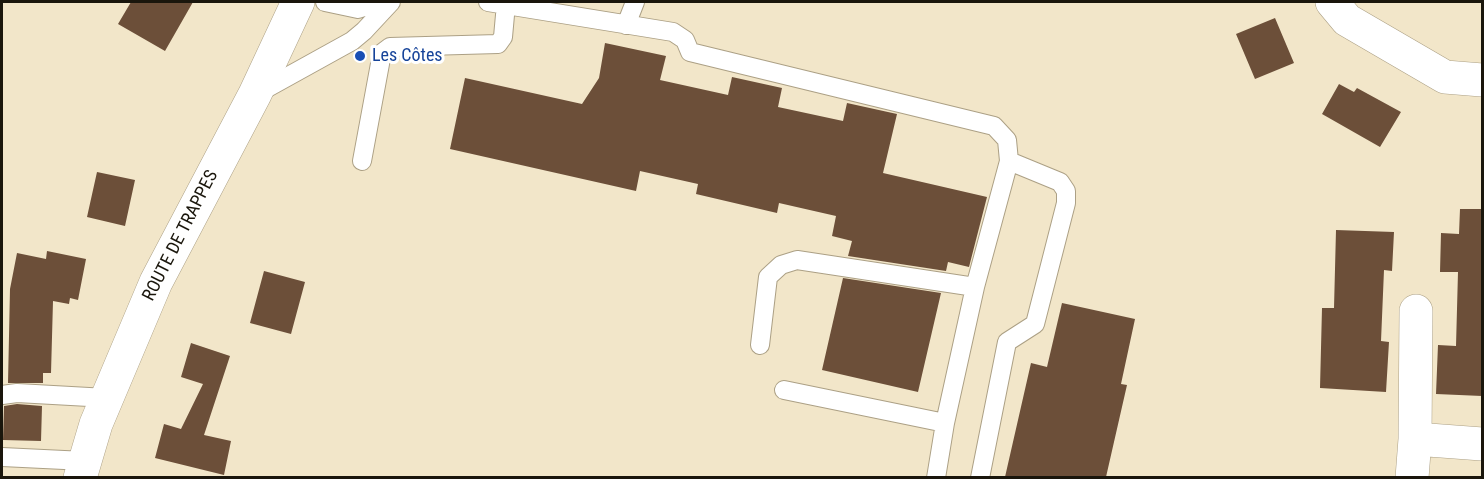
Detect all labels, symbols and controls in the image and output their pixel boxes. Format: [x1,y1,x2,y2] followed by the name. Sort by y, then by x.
[372,45,443,67] place label: Les Côtes
[353,49,367,63] marker: Les Côtes
[139,167,223,305] street label: ROUTE DE TRAPPES

